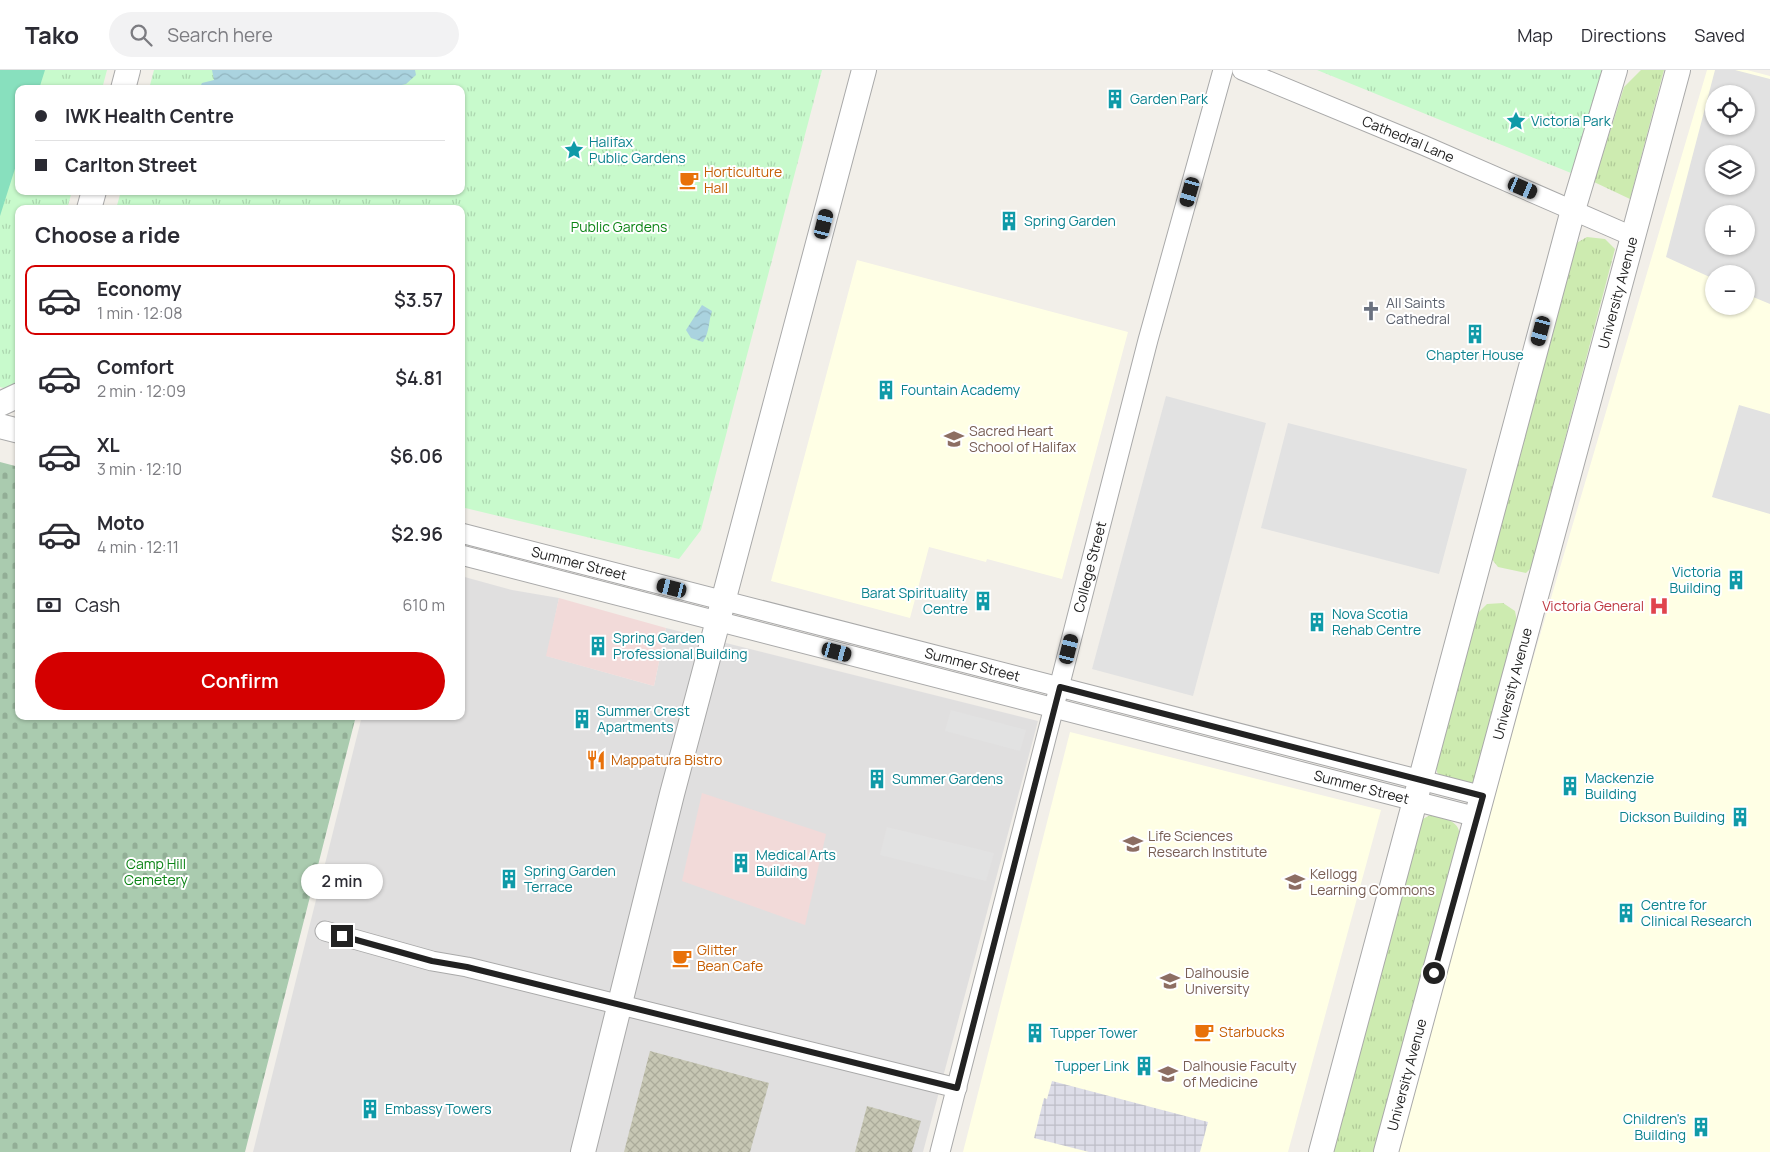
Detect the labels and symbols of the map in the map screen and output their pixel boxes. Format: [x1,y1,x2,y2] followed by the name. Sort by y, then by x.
[1104,88,1126,110] building icon: Garden Park
[1130,89,1209,108] place label: Garden Park
[1505,110,1527,132] place icon: Victoria Park
[1359,111,1457,167] street label: Cathedral Lane
[1531,111,1612,130] place label: Victoria Park
[589,132,686,167] place label: Halifax Public Gardens
[563,139,585,161] place icon: Halifax Public Gardens
[704,162,782,197] place label: Horticulture Hall
[678,169,700,191] cafe icon: Horticulture Hall
[1506,175,1539,201] car
[1178,176,1201,208] car
[813,208,834,240] car
[998,210,1020,232] building icon: Spring Garden
[1024,211,1116,230] place label: Spring Garden
[571,217,667,236] park label: Public Gardens
[1593,234,1642,351] street label: University Avenue
[1386,293,1450,328] place label: All Saints Cathedral
[1360,300,1382,322] church icon: All Saints Cathedral
[1529,315,1552,347] car
[1464,323,1486,345] building icon: Chapter House
[1426,345,1524,364] place label: Chapter House
[875,379,897,401] building icon: Fountain Academy
[901,380,1021,399] place label: Fountain Academy
[969,421,1077,456] place label: Sacred Heart School of Halifax
[943,428,965,450] school or university icon: Sacred Heart School of Halifax
[1069,519,1110,614] street label: College Street
[530,542,629,584] street label: Summer Street
[1669,562,1721,597] place label: Victoria Building
[1725,569,1747,591] building icon: Victoria Building
[655,577,688,599] car
[861,583,969,618] place label: Barat Spirituality Centre
[972,590,994,612] building icon: Barat Spirituality Centre
[1648,595,1670,617] hospital icon: Victoria General
[1542,596,1644,615] place label: Victoria General
[1332,604,1421,639] place label: Nova Scotia Rehab Centre
[1306,611,1328,633] building icon: Nova Scotia Rehab Centre
[1488,625,1536,742] street label: University Avenue
[613,628,748,663] place label: Spring Garden Professional Building
[1058,633,1079,665] car
[587,635,609,657] building icon: Spring Garden Professional Building
[820,641,853,663] car
[923,643,1023,686] street label: Summer Street
[597,701,690,736] place label: Summer Crest Apartments
[571,708,593,730] building icon: Summer Crest Apartments
[585,749,607,771] restaurant icon: Mappatura Bistro
[611,750,722,769] place label: Mappatura Bistro
[1312,765,1412,808] street label: Summer Street
[866,768,888,790] building icon: Summer Gardens
[1585,768,1654,803] place label: Mackenzie Building
[892,769,1003,788] place label: Summer Gardens
[1559,775,1581,797] building icon: Mackenzie Building
[1729,806,1751,828] building icon: Dickson Building
[1619,807,1725,826] place label: Dickson Building
[1148,826,1267,861] place label: Life Sciences Research Institute
[1122,833,1144,855] school or university icon: Life Sciences Research Institute
[756,845,836,880] place label: Medical Arts Building
[730,852,752,874] building icon: Medical Arts Building
[124,854,189,889] park label: Camp Hill Cemetery
[524,861,616,896] place label: Spring Garden Terrace
[301,864,383,898] callout: 2 min
[1310,864,1435,899] place label: Kellogg Learning Commons
[498,868,520,890] building icon: Spring Garden Terrace
[1284,871,1306,893] school or university icon: Kellogg Learning Commons
[1641,895,1752,930] place label: Centre for Clinical Research
[1615,902,1637,924] building icon: Centre for Clinical Research
[331,925,353,947] route end
[697,940,763,975] place label: Glitter Bean Cafe
[671,947,693,969] cafe icon: Glitter Bean Cafe
[1423,962,1445,984] route start
[1185,963,1250,998] place label: Dalhousie University
[1159,970,1181,992] school or university icon: Dalhousie University
[1382,1016,1431,1133] street label: University Avenue
[1193,1021,1215,1043] cafe icon: Starbucks
[1024,1022,1046,1044] building icon: Tupper Tower
[1219,1022,1285,1041] place label: Starbucks
[1050,1023,1138,1042] place label: Tupper Tower
[1133,1055,1155,1077] building icon: Tupper Link
[1055,1056,1130,1075] place label: Tupper Link
[1183,1056,1297,1091] place label: Dalhousie Faculty of Medicine
[1157,1063,1179,1085] school or university icon: Dalhousie Faculty of Medicine
[359,1098,381,1120] building icon: Embassy Towers
[385,1099,492,1118] place label: Embassy Towers
[1623,1109,1686,1144] place label: Children's Building
[1690,1116,1712,1138] building icon: Children's Building

